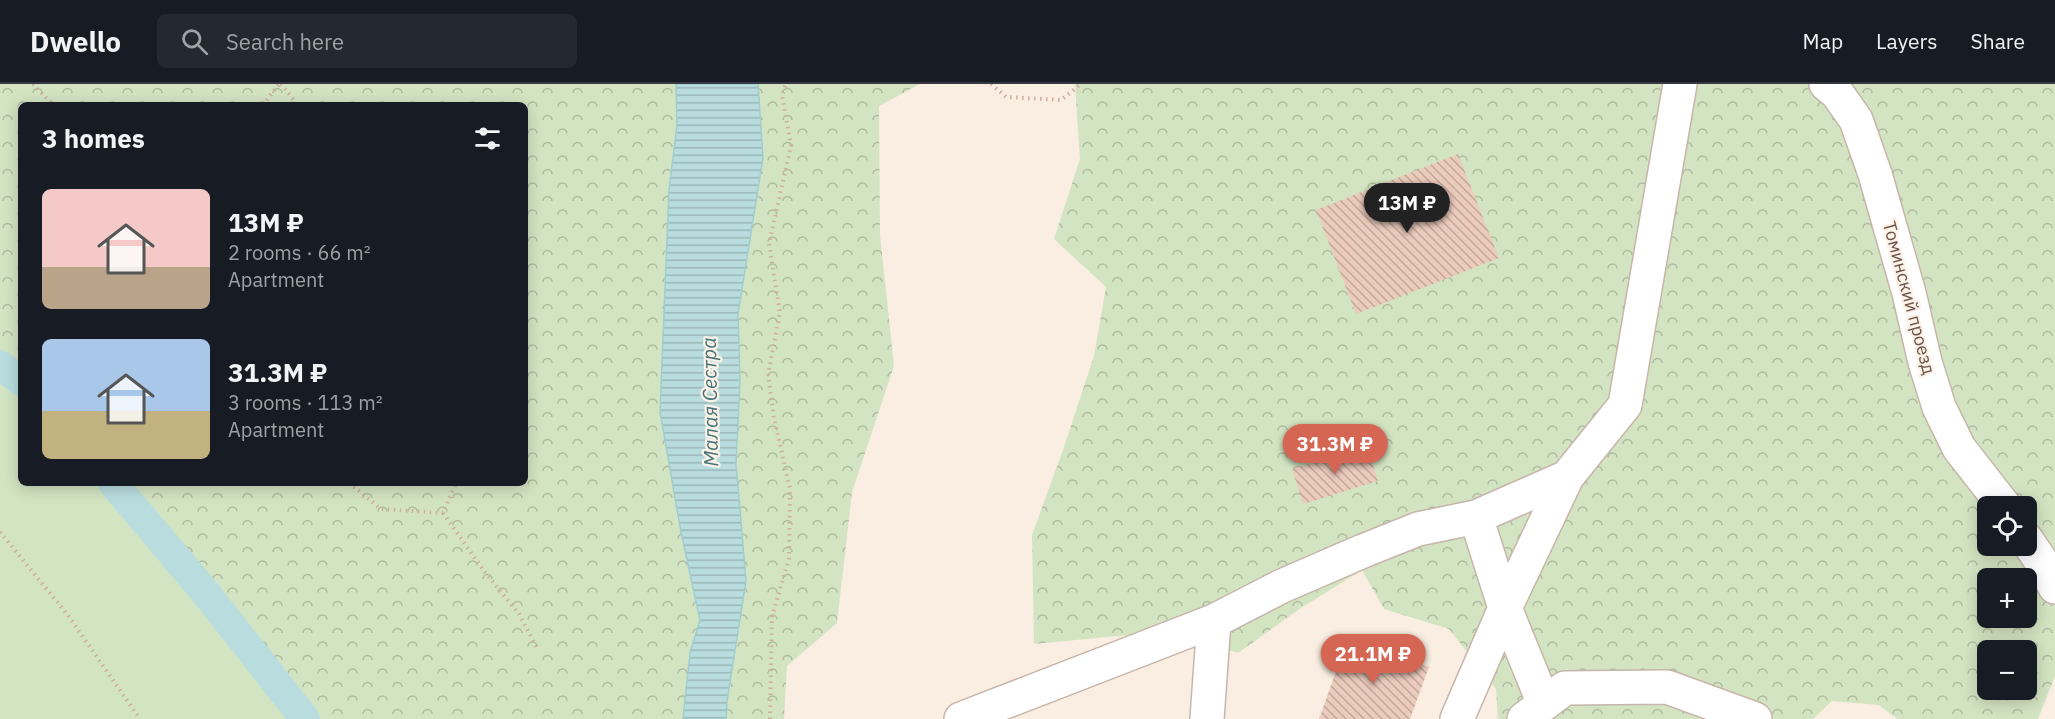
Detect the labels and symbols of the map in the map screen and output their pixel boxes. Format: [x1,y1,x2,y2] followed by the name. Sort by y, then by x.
[1365,183,1449,234] pin: 13M ₽
[1878,219,1941,377] street label: Томинский проезд
[695,337,724,467] water label: Малая Сестра
[1280,424,1390,475] pin: 31.3M ₽
[1318,634,1428,685] pin: 21.1M ₽

